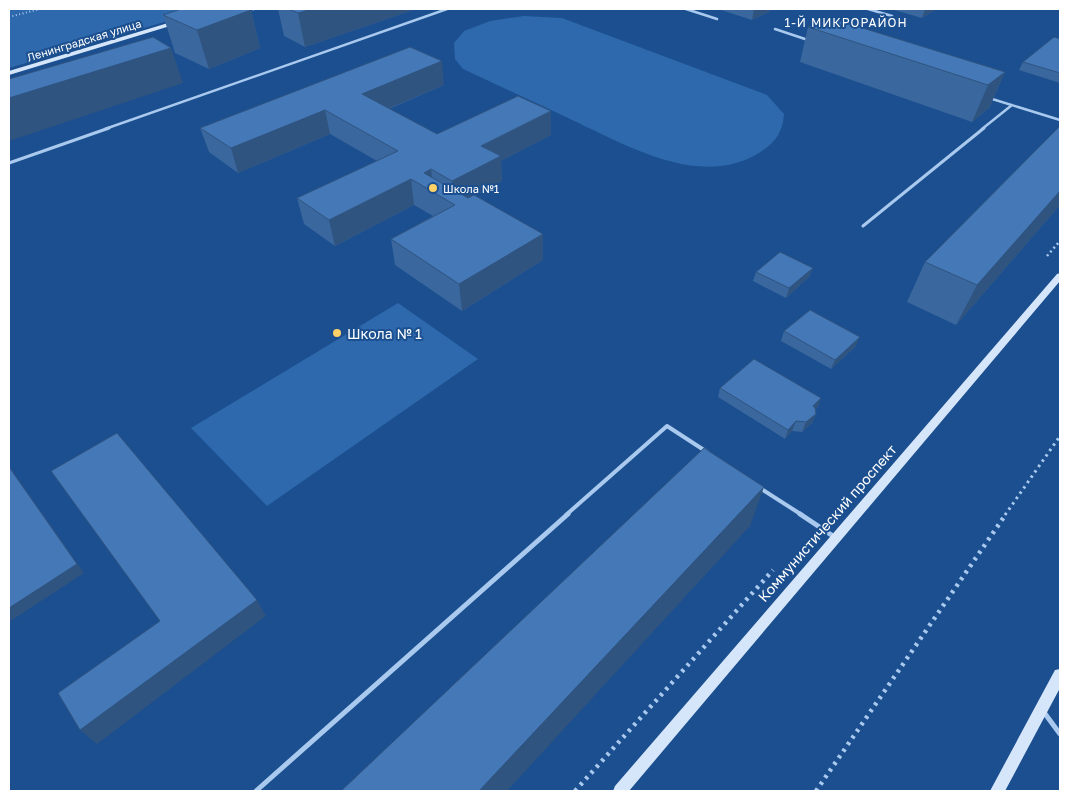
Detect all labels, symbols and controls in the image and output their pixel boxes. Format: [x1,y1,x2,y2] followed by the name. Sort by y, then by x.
[784,15,908,30] district label: 1-Й МИКРОРАЙОН
[25,16,143,64] street label: Ленинградская улица
[427,182,439,194] marker: Школа №1
[443,182,499,195] place label: Школа №1
[347,325,422,342] place label: Школа № 1
[331,327,343,339] marker: Школа № 1
[754,441,900,605] street label: Коммунистический проспект

